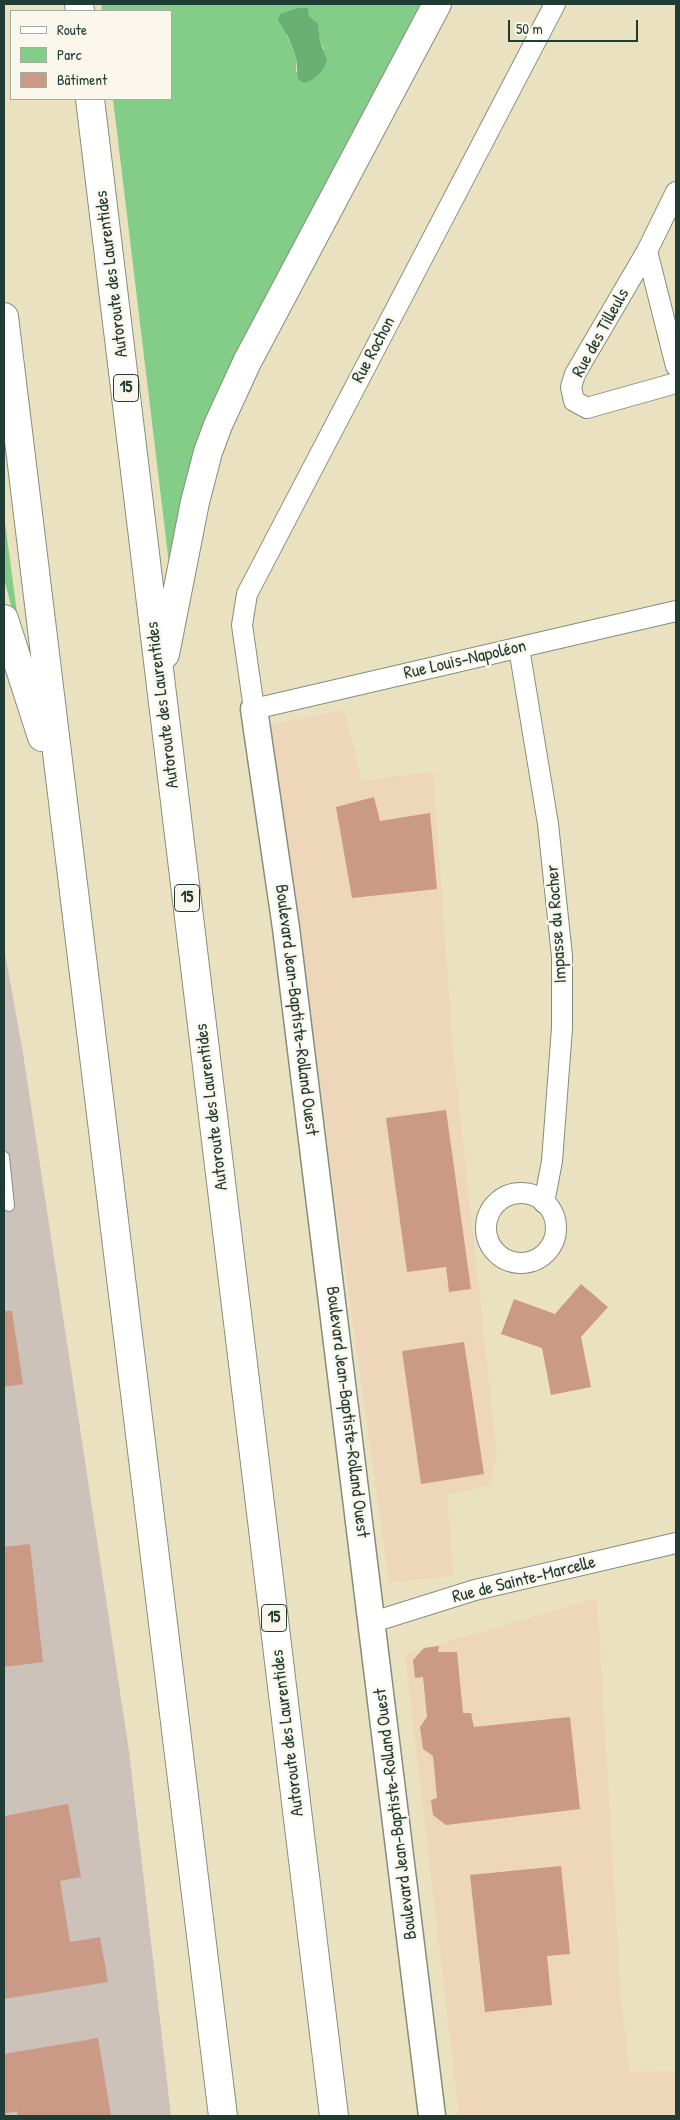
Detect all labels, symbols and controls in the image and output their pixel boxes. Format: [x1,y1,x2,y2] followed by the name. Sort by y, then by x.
[10,10,172,100] legend
[510,10,640,42] scale bar
[516,18,543,39] text: 50 m
[57,19,87,40] text: Route
[57,44,82,65] text: Parc
[57,69,107,90] text: Bâtiment
[91,189,133,359] street label: Autoroute des Laurentides
[568,285,634,381] street label: Rue des Tilleuls
[348,313,400,387] street label: Rue Rochon
[114,374,138,402] road number: 15
[142,620,184,790] street label: Autoroute des Laurentides
[402,635,528,685] street label: Rue Louis-Napoléon
[542,864,572,984] street label: Impasse du Rocher
[270,883,322,1137] street label: Boulevard Jean-Baptiste-Rolland Ouest
[174,884,200,911] road number: 15
[191,1022,233,1192] street label: Autoroute des Laurentides
[321,1285,373,1539] street label: Boulevard Jean-Baptiste-Rolland Ouest
[450,1552,598,1608] street label: Rue de Sainte-Marcelle
[262,1605,286,1632] road number: 15
[267,1648,309,1818] street label: Autoroute des Laurentides
[370,1687,422,1941] street label: Boulevard Jean-Baptiste-Rolland Ouest

